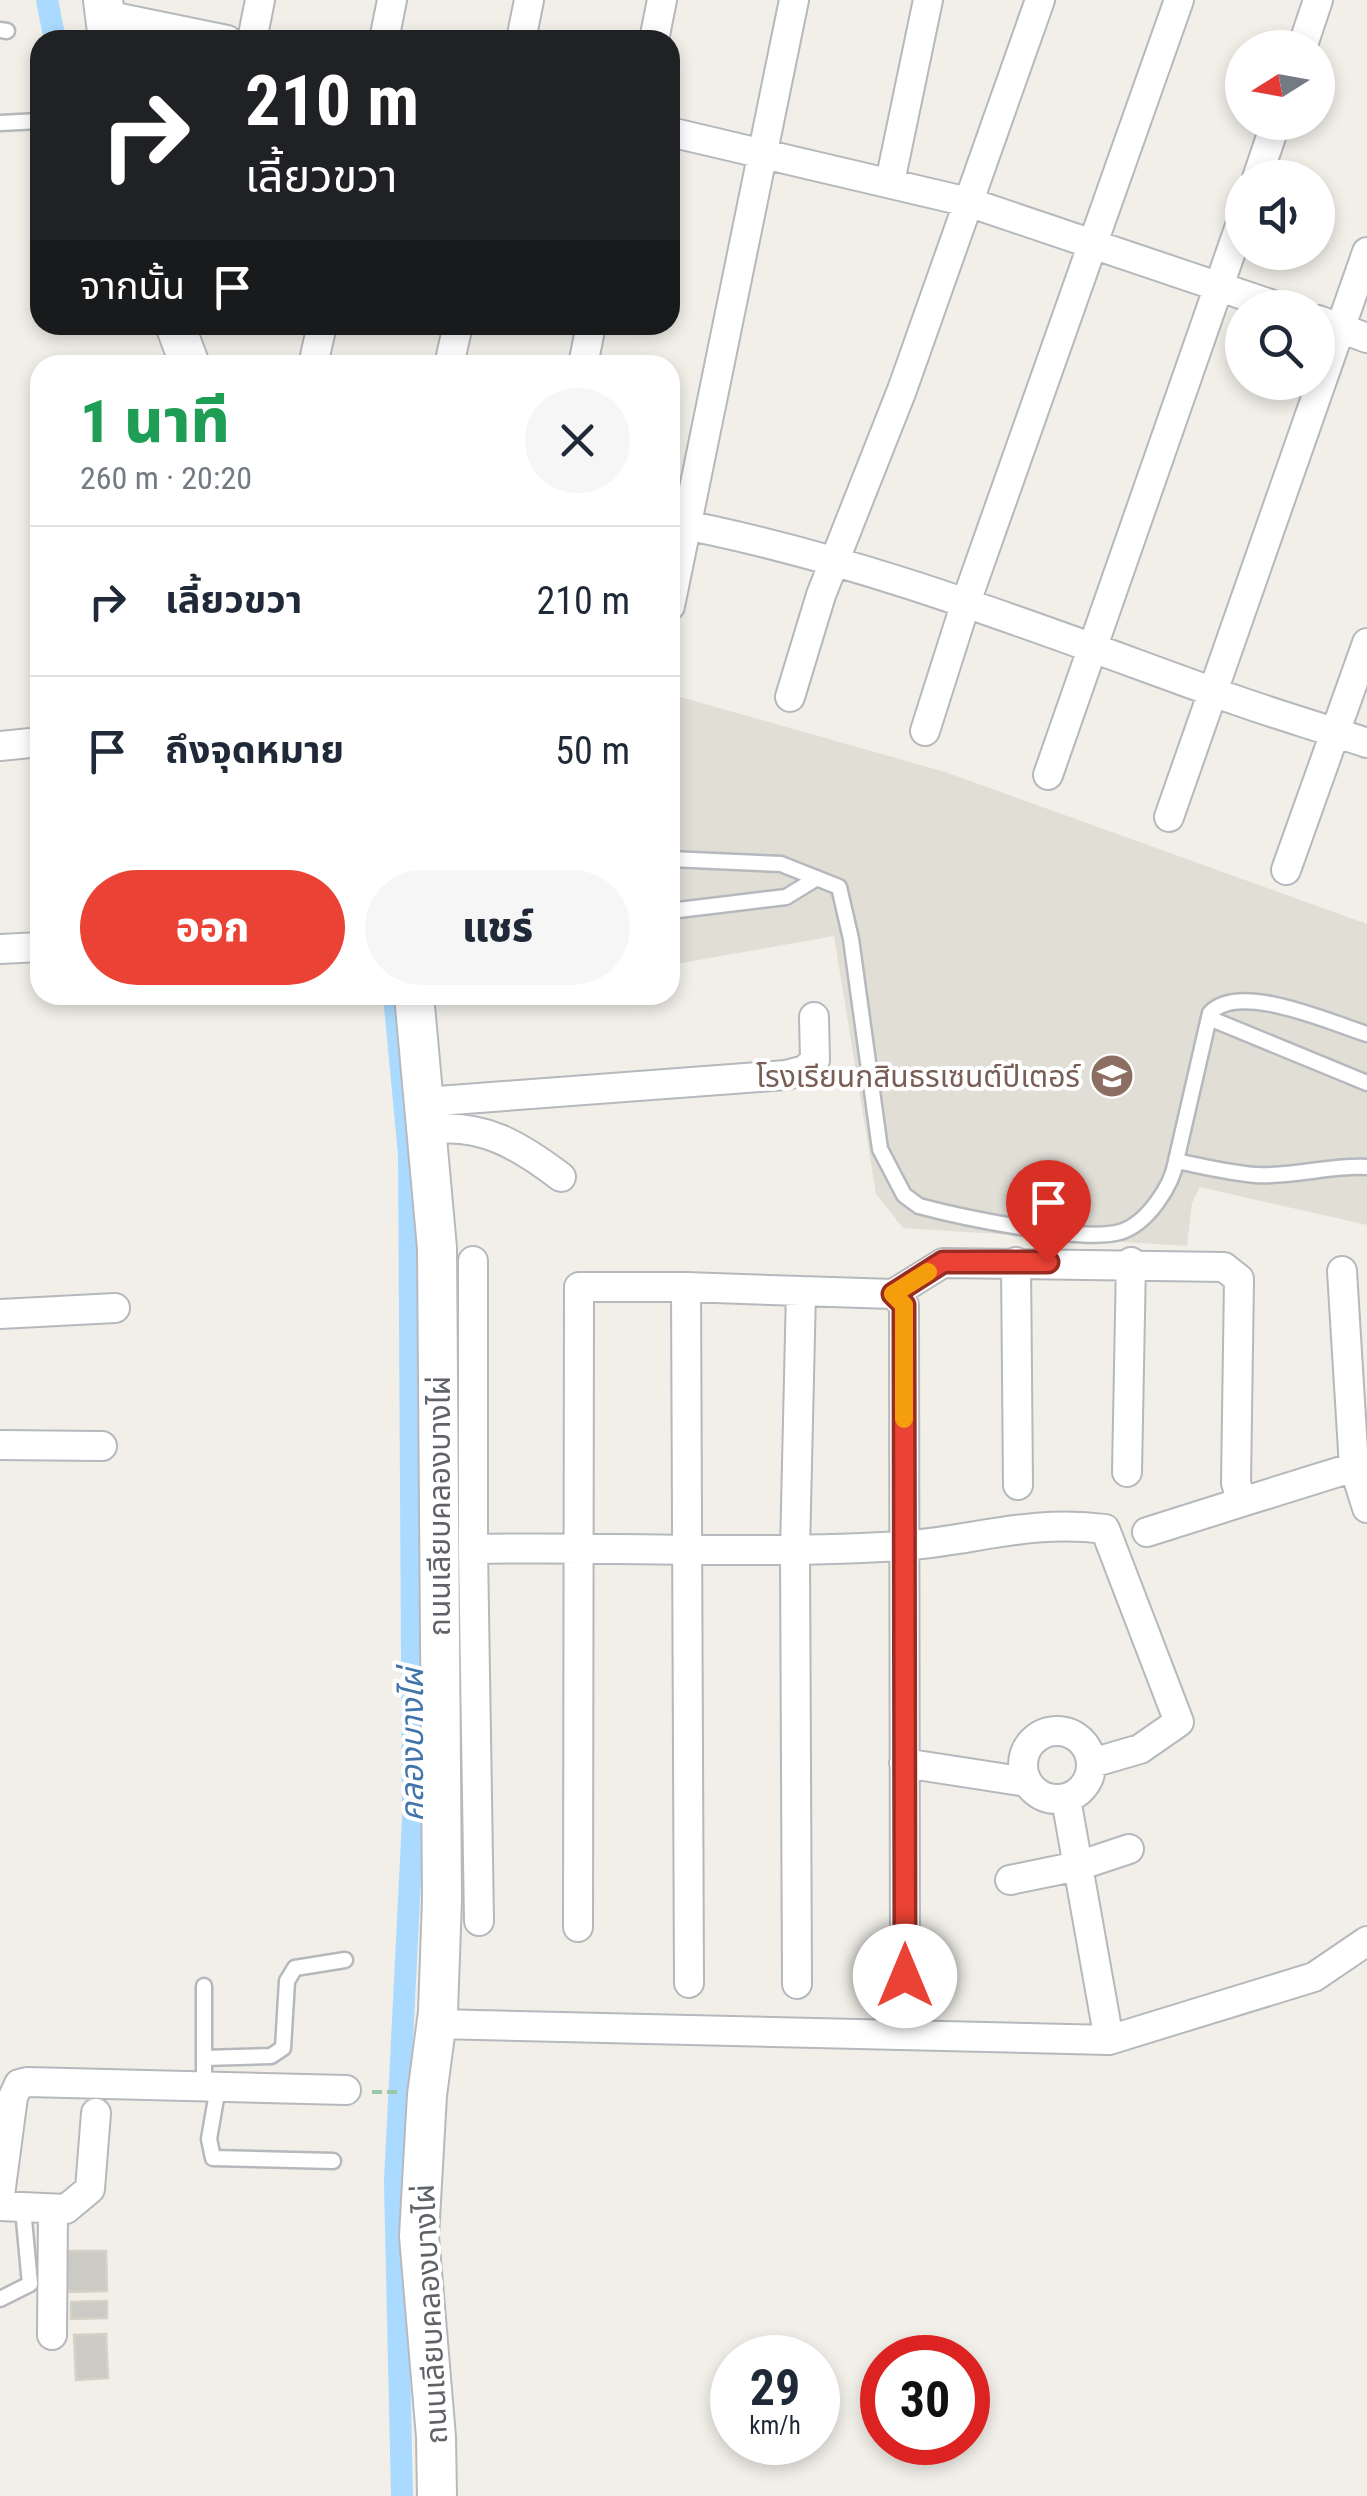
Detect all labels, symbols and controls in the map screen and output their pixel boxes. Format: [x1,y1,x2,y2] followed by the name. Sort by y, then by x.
[1225,30,1335,140] north arrow
[1225,30,1335,400] map controls
[245,60,419,142] text: 210 m
[80,70,210,200] icon: right
[245,150,397,203] text: เลี้ยวขวา
[1225,160,1335,270] button: sound
[205,260,260,315] icon: arrive
[80,264,185,308] text: จากนั้น
[1225,290,1335,400] button: search
[80,386,230,457] text: 1 นาที
[525,388,630,493] button: close
[80,459,252,497] text: 260 m · 20:20
[80,574,135,629] icon: right
[165,578,302,622] text: เลี้ยวขวา
[536,579,630,623] text: 210 m
[80,724,135,779] icon: arrive
[165,728,344,772] text: ถึงจุดหมาย
[555,729,630,773] text: 50 m
[80,870,345,985] button: ออก
[365,870,630,985] button: แชร์
[1089,1053,1135,1099] school or university icon: โรงเรียนกสินธรเซนต์ปีเตอร์
[756,1059,1081,1094] place label: โรงเรียนกสินธรเซนต์ปีเตอร์
[1006,1160,1091,1263] pin
[1021,1175,1076,1230] icon: arrive
[422,1376,457,1636] street label: ถนนเลียบคลองบางไผ่
[393,1664,431,1822] water label: คลองบางไผ่
[853,1924,957,2028] position arrow
[406,2183,454,2445] street label: ถนนเลียบคลองบางไผ่
[860,2335,990,2465] speed limit sign: 30
[750,2359,800,2417] text: 29
[749,2411,801,2440] text: km/h

